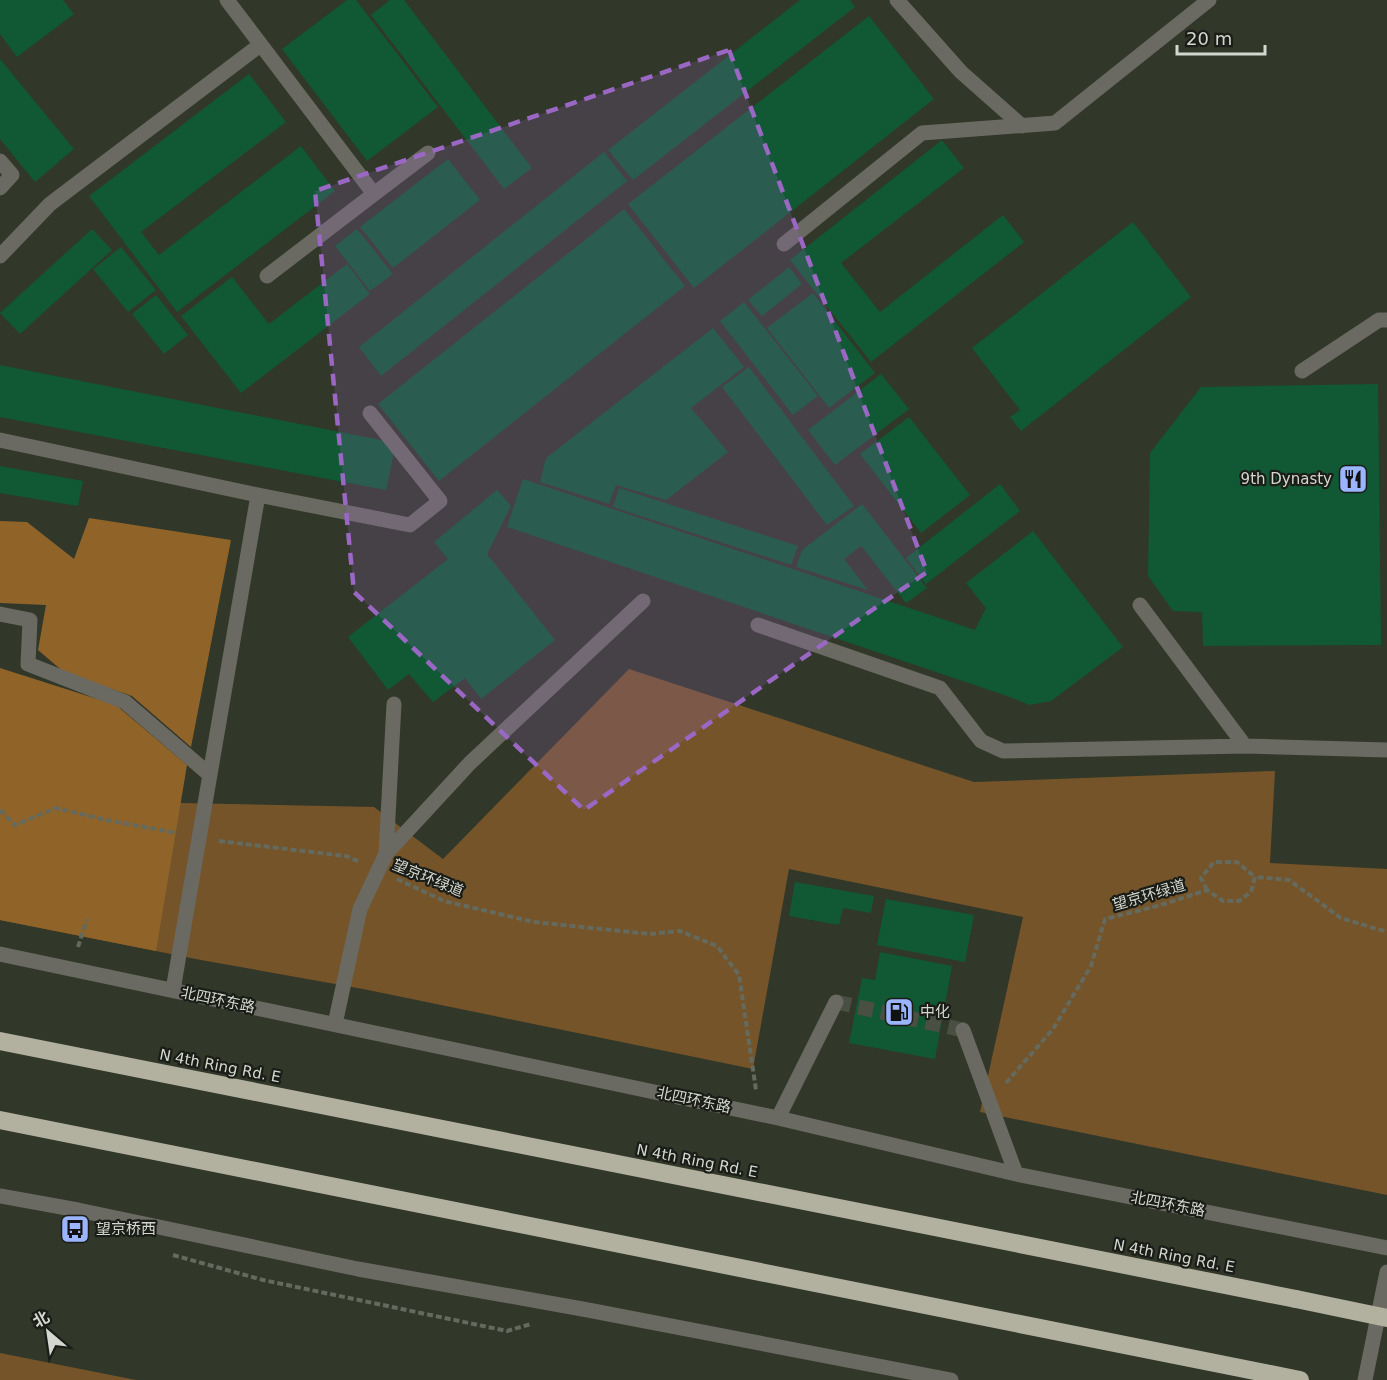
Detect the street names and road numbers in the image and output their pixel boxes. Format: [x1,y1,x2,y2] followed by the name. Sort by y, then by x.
[390,856,466,900] street label: 望京环绿道
[1110,876,1188,914] street label: 望京环绿道
[179,983,257,1017] street label: 北四环东路
[158,1045,282,1087] street label: N 4th Ring Rd. E
[655,1083,733,1117] street label: 北四环东路
[635,1140,759,1182] street label: N 4th Ring Rd. E
[1129,1188,1207,1220] street label: 北四环东路
[1112,1235,1236,1277] street label: N 4th Ring Rd. E

